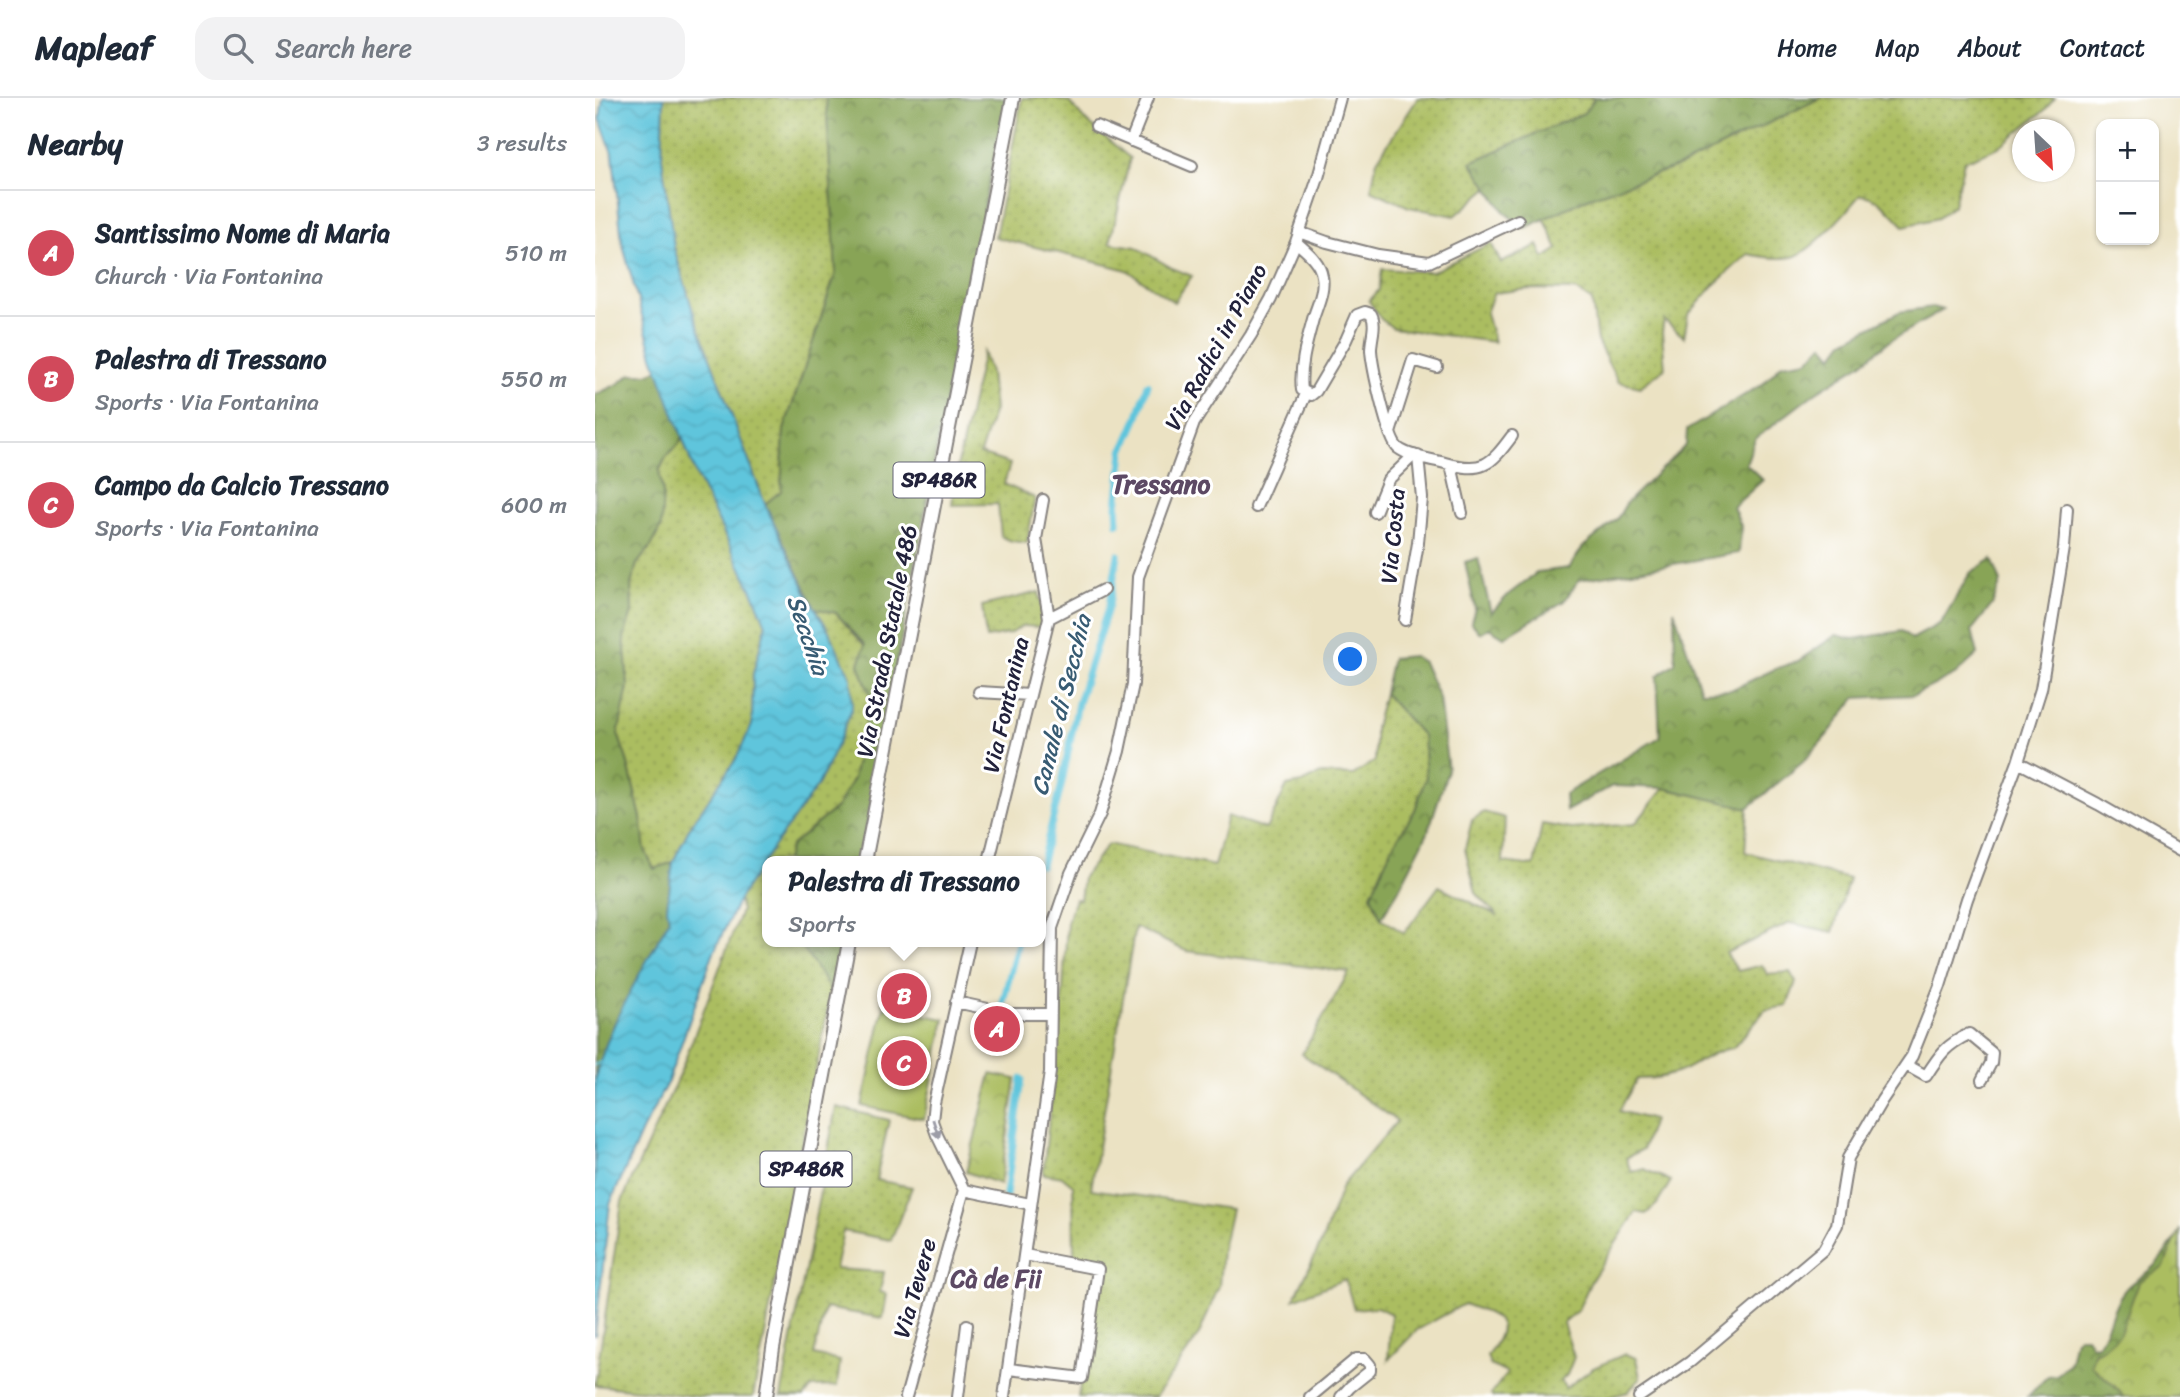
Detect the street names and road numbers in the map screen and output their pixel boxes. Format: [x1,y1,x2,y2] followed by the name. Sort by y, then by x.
[1153,256,1279,438] street label: Via Radici in Piano
[893,462,985,498] road number: SP486R
[1368,487,1418,585] street label: Via Costa
[844,521,930,761] street label: Via Strada Statale 486
[970,633,1042,777] street label: Via Fontanina
[761,1152,851,1186] road number: SP486R
[881,1233,949,1343] street label: Via Tevere

